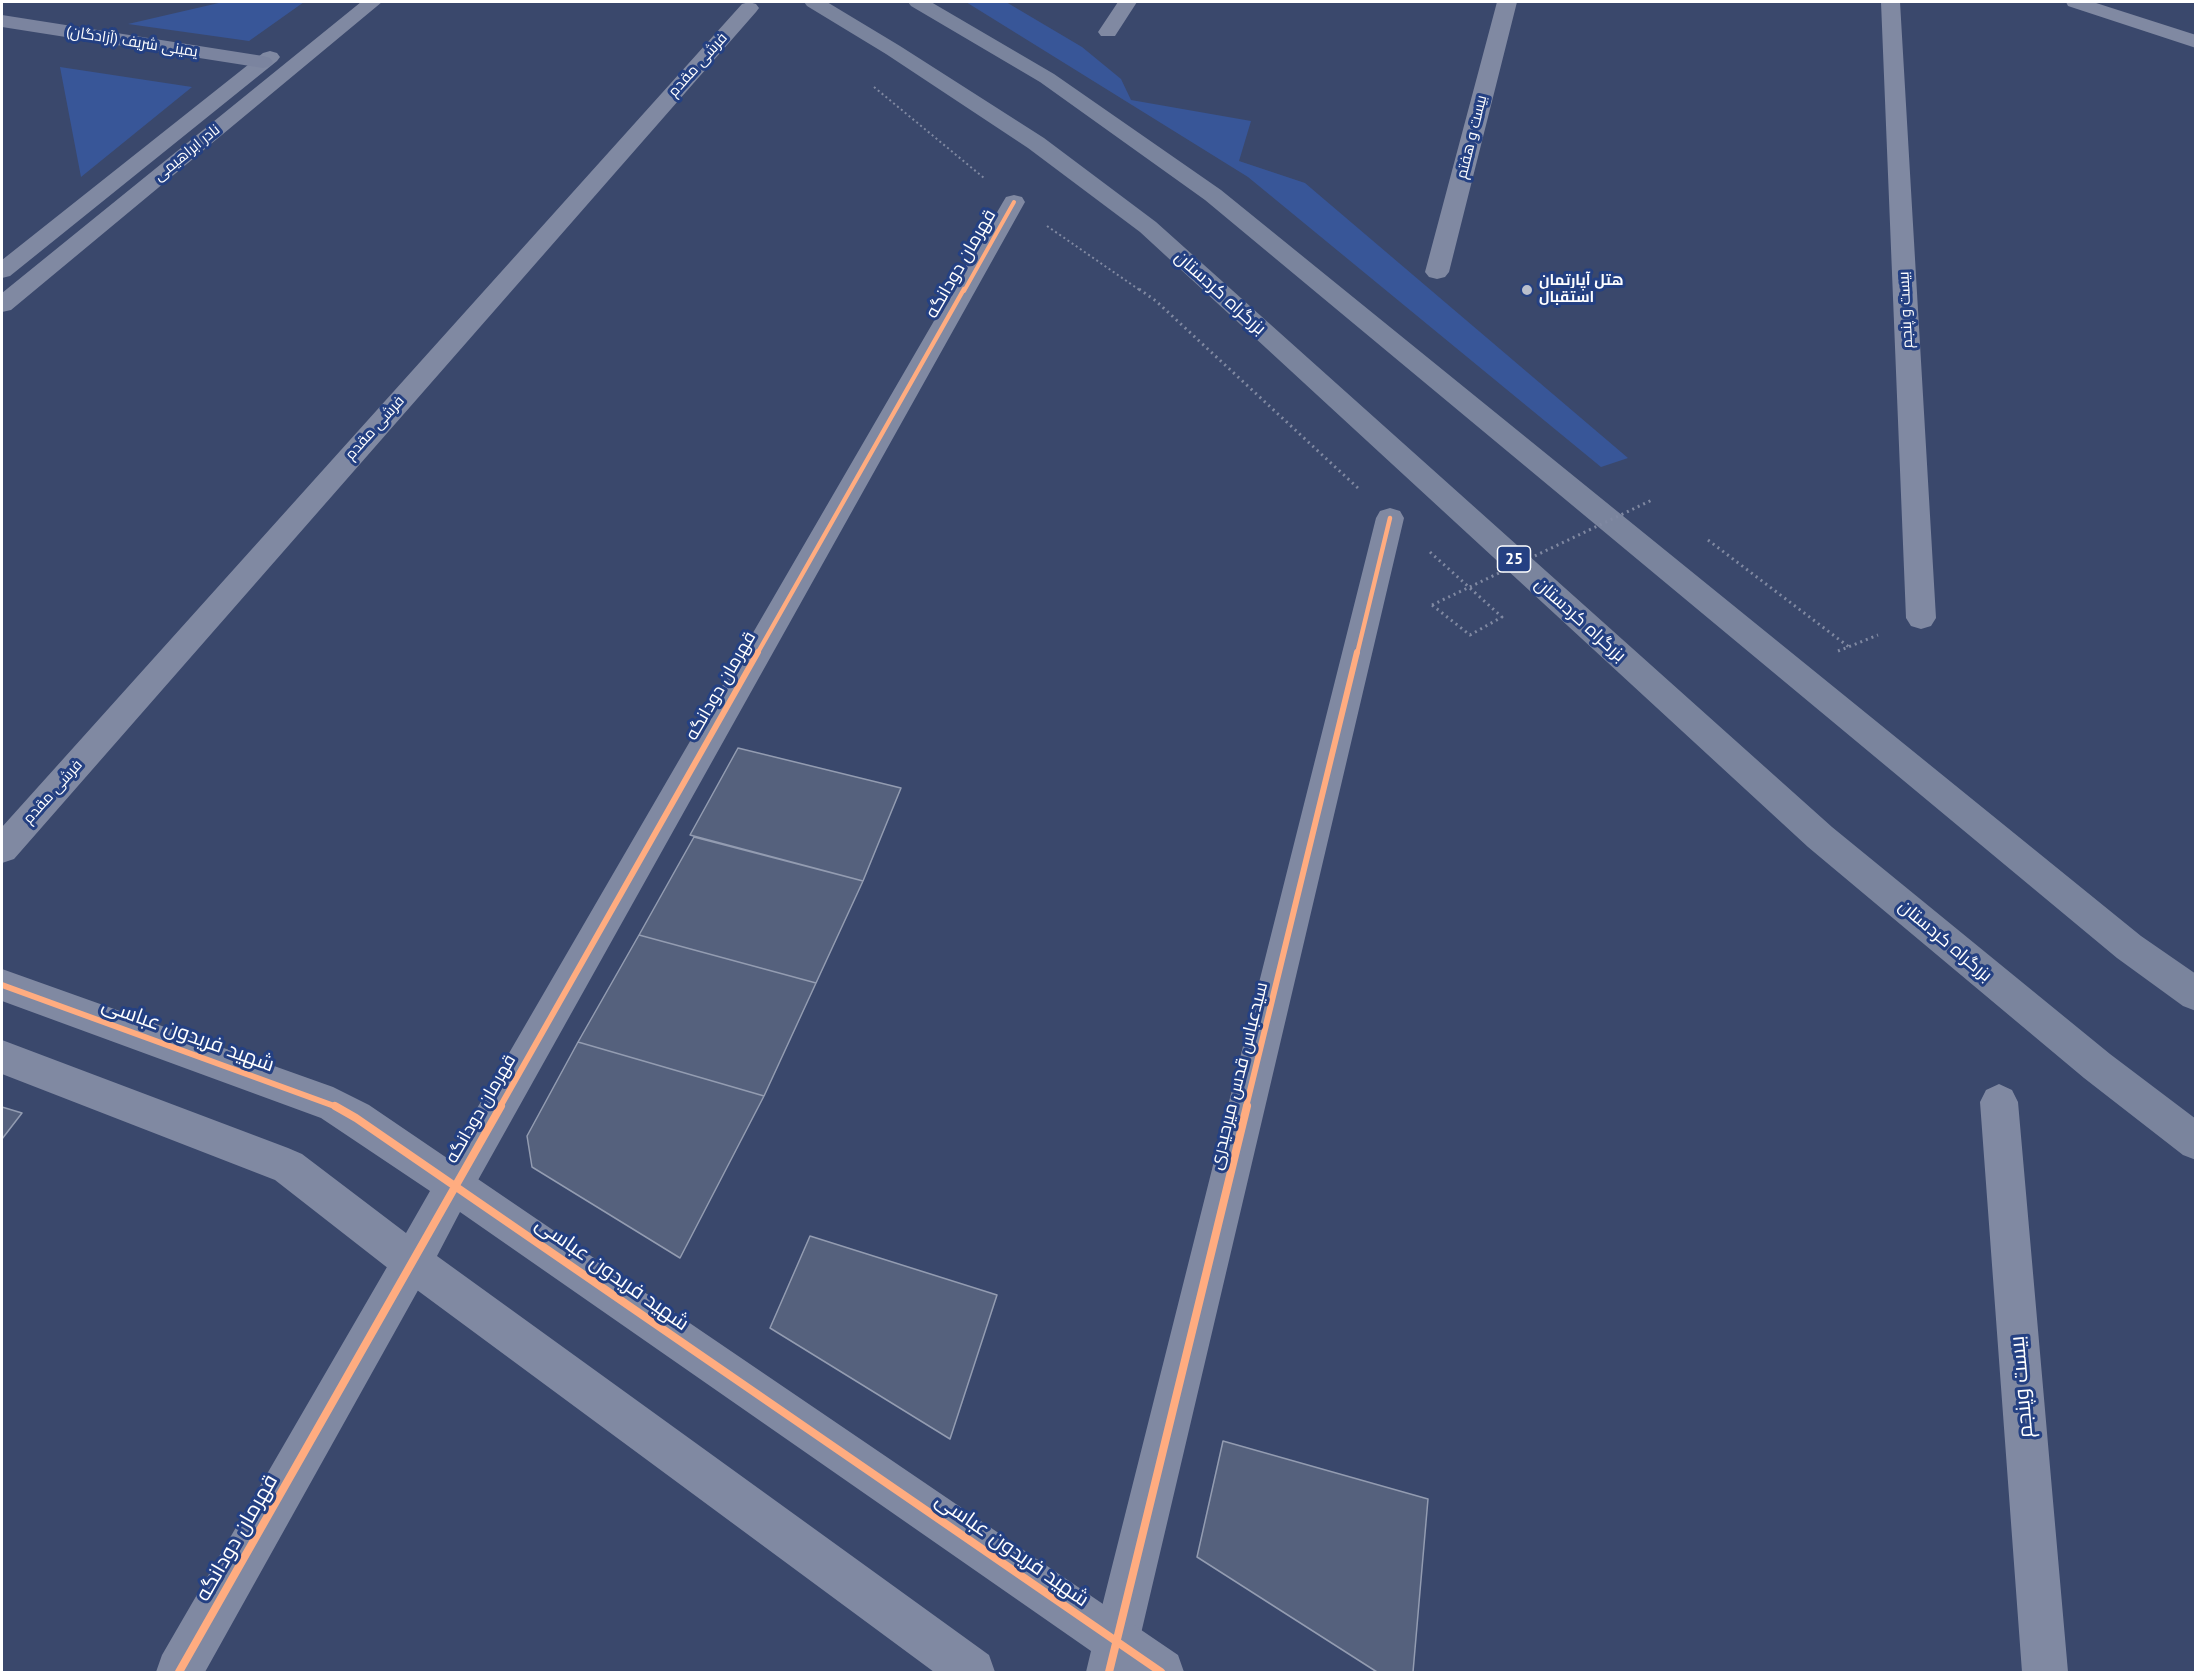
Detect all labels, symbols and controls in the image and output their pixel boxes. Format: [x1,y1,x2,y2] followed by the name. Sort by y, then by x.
[65,23,199,61] street label: یمینی شریف (آزادگان)
[665,29,731,101] street label: فرشی مقدم
[1453,93,1491,181] street label: بیست و هفتم
[150,121,224,185] street label: نادر ابراهیمی
[921,206,1001,322] street label: قهرمان دودانگه
[1170,246,1270,340] street label: بزرگراه کردستان
[1895,271,1917,349] street label: بیست و پنجم
[1539,272,1624,307] place label: هتل آپارتمان استقبال
[1520,283,1534,297] marker: هتل آپارتمان استقبال
[342,392,408,464] street label: فرشی مقدم
[1498,546,1530,572] road number: 25
[1530,573,1630,667] street label: بزرگراه کردستان
[681,628,761,744] street label: قهرمان دودانگه
[20,756,86,828] street label: فرشی مقدم
[1894,896,1996,986] street label: بزرگراه کردستان
[1205,980,1273,1172] street label: سیدعباس قدس میرحیدری
[98,992,278,1078] street label: شهید فریدون عباسی
[441,1051,521,1167] street label: قهرمان دودانگه
[530,1212,694,1336] street label: شهید فریدون عباسی
[2005,1335,2039,1439] street label: بیست وپنجم
[191,1470,283,1606] street label: قهرمان دودانگه
[930,1488,1094,1612] street label: شهید فریدون عباسی

